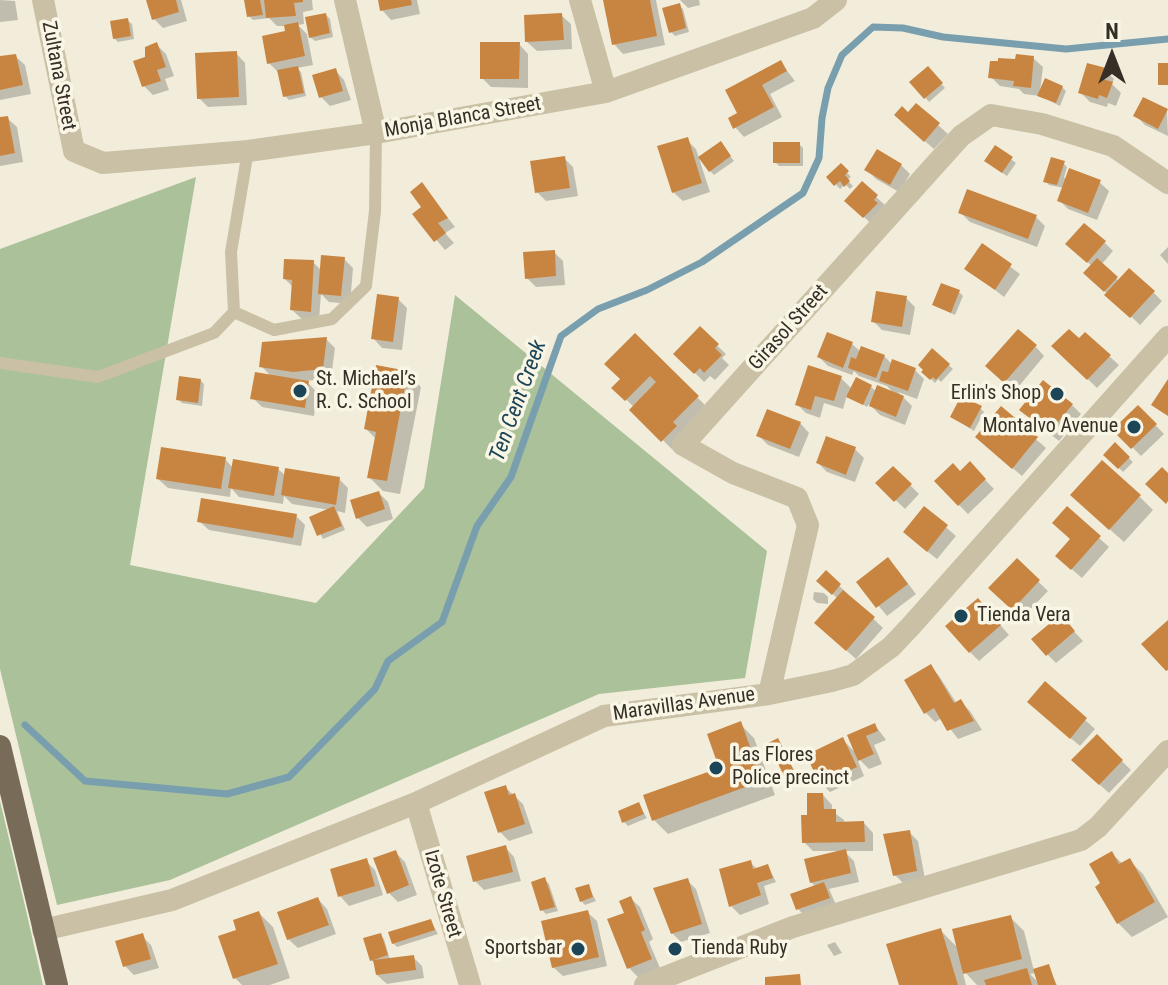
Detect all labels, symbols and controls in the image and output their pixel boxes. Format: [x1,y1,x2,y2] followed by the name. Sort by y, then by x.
[1072,16,1152,96] north arrow
[36,19,80,133] street label: Zultana Street
[1105,19,1119,44] text: N
[383,92,543,144] street label: Monja Blanca Street
[744,280,834,376] street label: Girasol Street
[485,337,553,465] water label: Ten Cent Creek
[316,368,416,415] place label: St. Michael’s R. C. School
[291,382,309,400] marker: St. Michael’s R. C. School
[951,382,1041,406] place label: Erlin's Shop
[1048,385,1066,403] marker: Erlin's Shop
[982,415,1118,439] place label: Montalvo Avenue
[1125,418,1143,436] marker: Montalvo Avenue
[977,604,1071,628] place label: Tienda Vera
[952,607,970,625] marker: Tienda Vera
[612,683,756,727] street label: Maravillas Avenue
[732,744,849,791] place label: Las Flores Police precinct
[707,759,725,777] marker: Las Flores Police precinct
[418,847,466,941] street label: Izote Street
[485,937,562,961] place label: Sportsbar
[691,937,788,961] place label: Tienda Ruby
[569,940,587,958] marker: Sportsbar
[666,940,684,958] marker: Tienda Ruby

